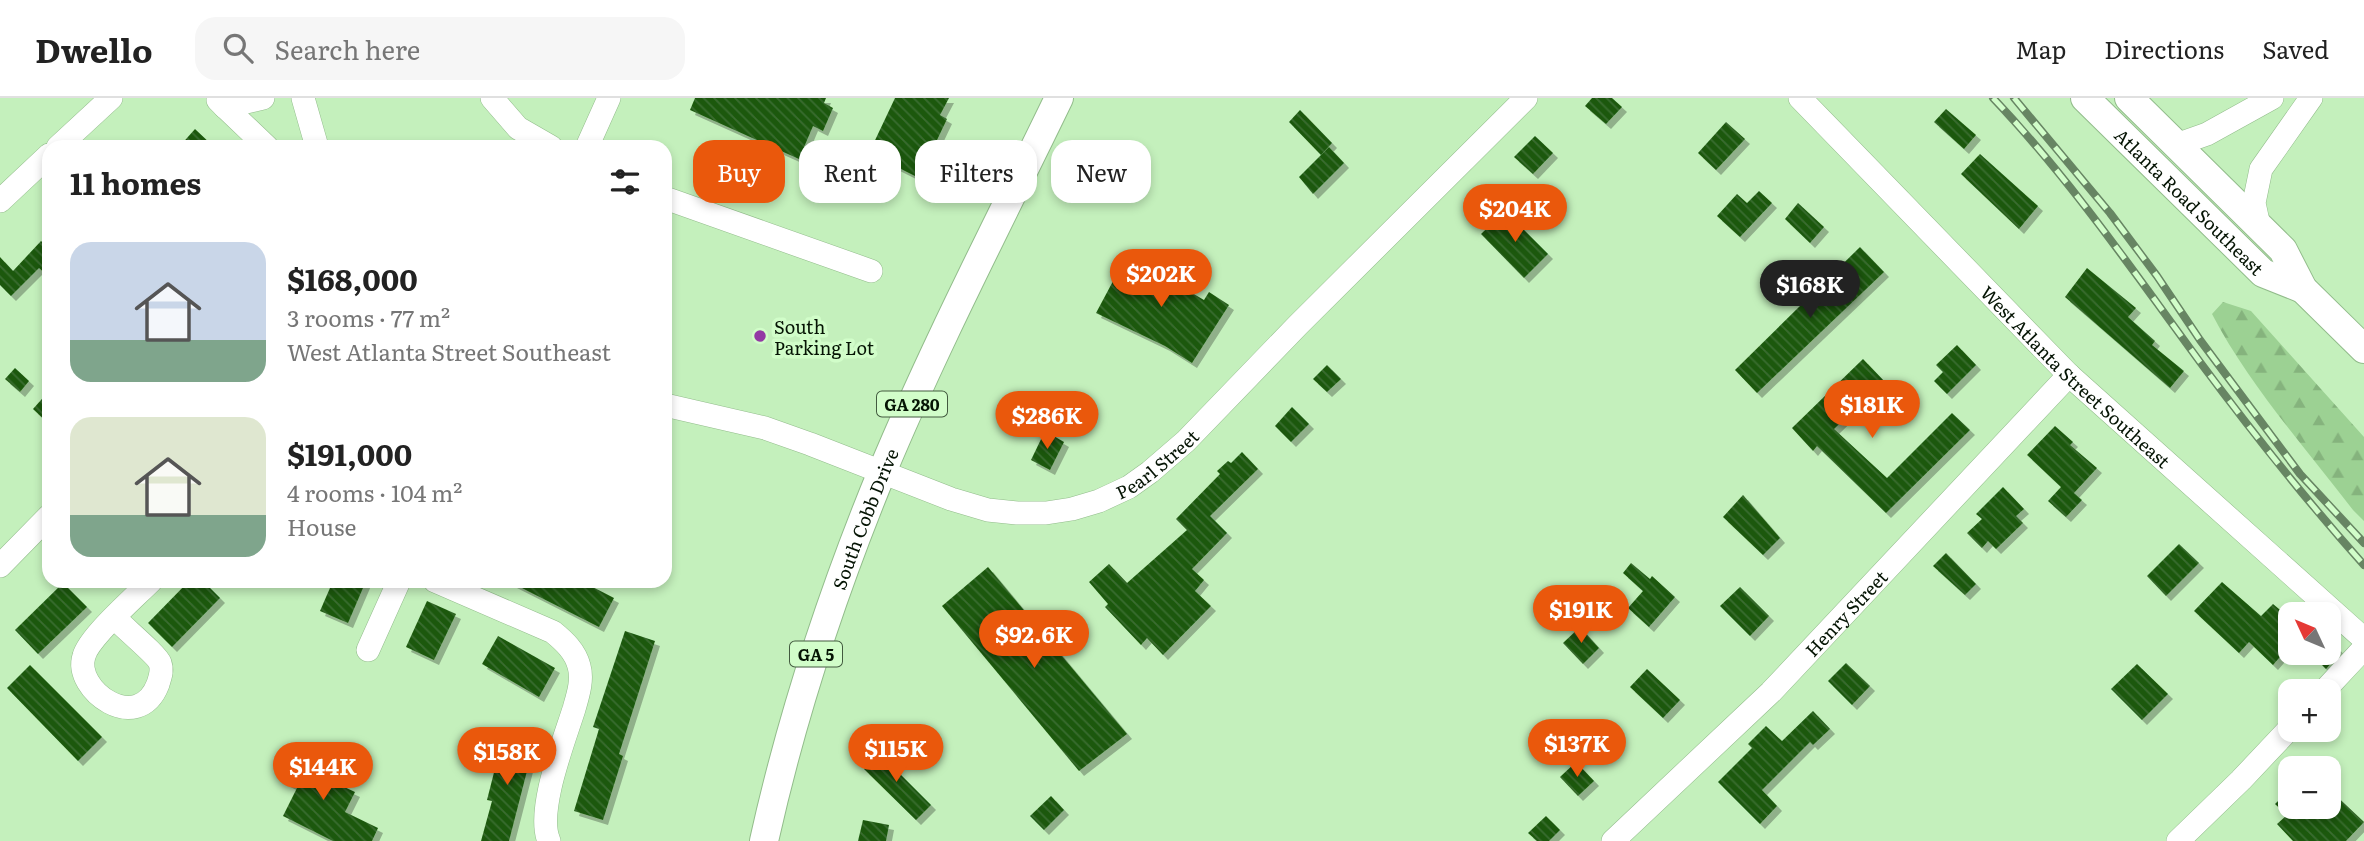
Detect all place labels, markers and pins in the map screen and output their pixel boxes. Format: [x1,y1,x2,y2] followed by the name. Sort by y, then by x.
[1466,184,1564,244] pin: $204K
[1112,250,1210,309] pin: $202K
[1761,260,1859,320] pin: $168K
[774,313,875,361] place label: South Parking Lot
[752,328,768,344] marker: South Parking Lot
[1823,380,1921,440] pin: $181K
[998,392,1096,451] pin: $286K
[1532,586,1630,645] pin: $191K
[977,610,1091,670] pin: $92.6K
[1528,720,1626,779] pin: $137K
[847,724,945,784] pin: $115K
[458,728,556,787] pin: $158K
[274,742,372,802] pin: $144K

